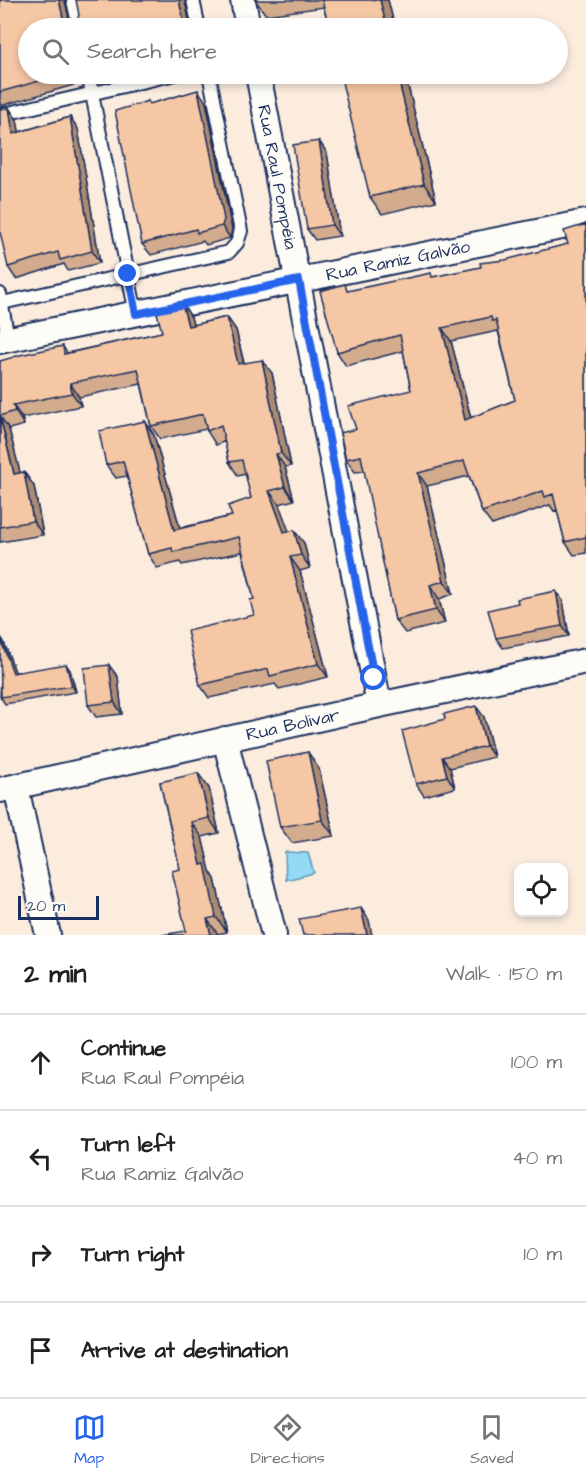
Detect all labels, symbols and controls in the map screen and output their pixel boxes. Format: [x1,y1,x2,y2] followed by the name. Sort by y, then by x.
[18,18,568,84] search box
[39,35,72,68] icon: search
[87,36,217,67] text: Search here
[251,103,303,252] street label: Rua Raul Pompéia
[324,234,472,288] street label: Rua Ramiz Galvão
[114,260,140,286] route end
[360,664,386,690] route start
[244,702,342,747] street label: Rua Bolivar
[514,863,568,917] map controls
[514,863,568,917] button: locate
[18,893,99,920] scale bar
[27,895,65,917] text: 20 m
[24,956,86,992] text: 2 min
[446,960,562,988] text: Walk · 150 m
[81,1033,166,1064] text: Continue
[24,1046,57,1079] icon: ahead
[511,1048,562,1076] text: 100 m
[81,1064,244,1092] text: Rua Raul Pompéia
[81,1129,175,1160] text: Turn left
[24,1142,57,1175] icon: left
[512,1144,562,1172] text: 40 m
[81,1160,244,1188] text: Rua Ramiz Galvão
[24,1238,57,1271] icon: right
[81,1239,184,1270] text: Turn right
[523,1240,562,1268] text: 10 m
[24,1334,57,1367] icon: arrive
[81,1335,288,1366] text: Arrive at destination
[73,1411,106,1469] tab: Map
[251,1411,325,1469] tab: Directions
[470,1411,513,1469] tab: Saved

